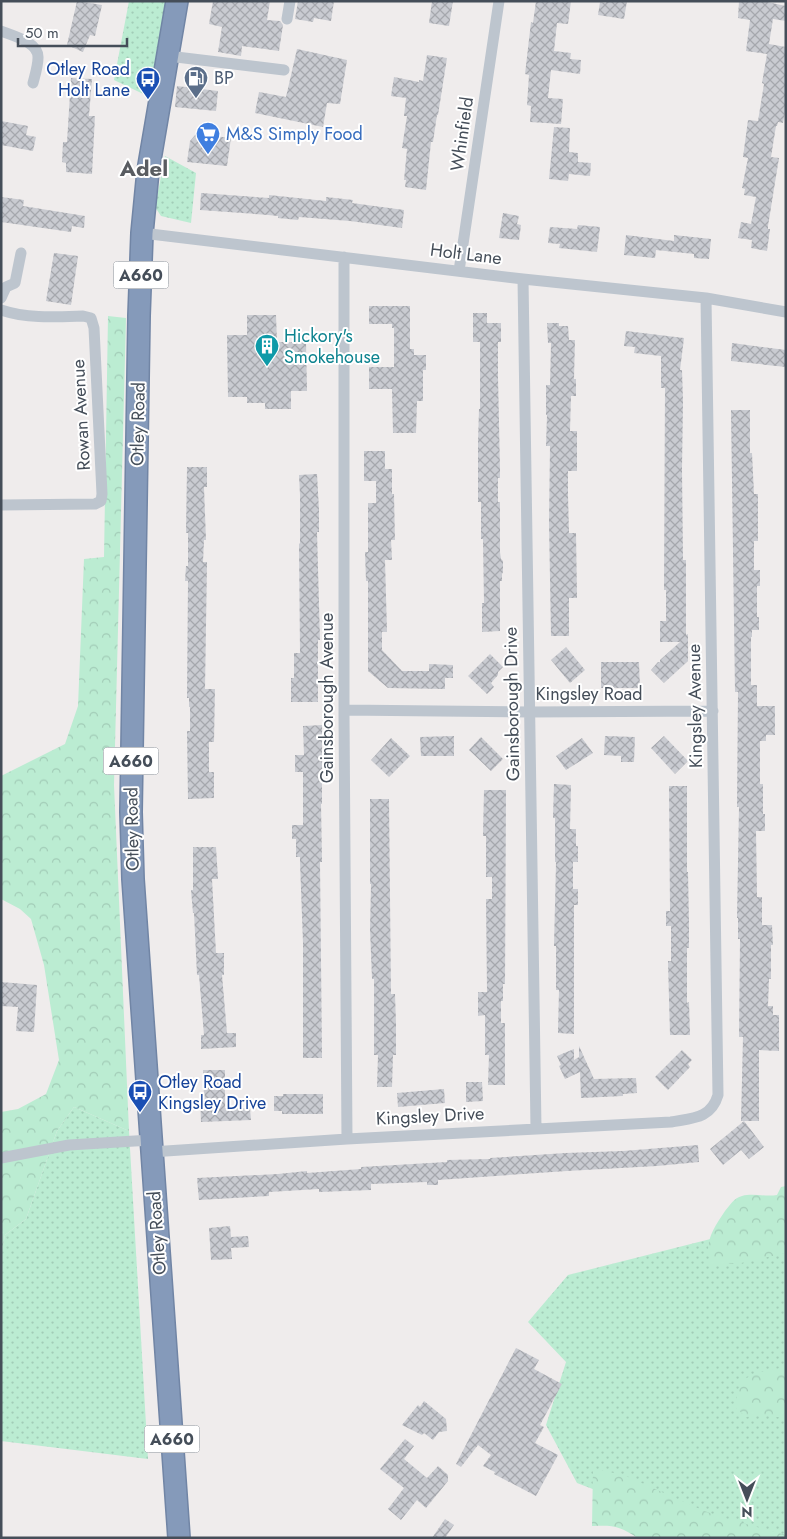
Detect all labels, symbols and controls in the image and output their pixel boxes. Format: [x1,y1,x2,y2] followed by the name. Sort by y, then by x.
[18,15,126,47] scale bar
[25,22,59,44] text: 50 m
[46,56,130,103] place label: Otley Road Holt Lane
[183,65,209,99] fuel station icon: BP
[214,65,234,91] place label: BP
[135,66,161,100] bus stop icon: Otley Road Holt Lane
[444,95,480,173] street label: Whinfield
[195,121,221,155] supermarket icon: M&S Simply Food
[226,121,363,147] place label: M&S Simply Food
[119,152,168,184] district label: Adel
[429,237,503,271] street label: Holt Lane
[114,262,168,288] road number: A660
[284,323,380,370] place label: Hickory's Smokehouse
[254,333,280,367] building icon: Hickory's Smokehouse
[65,359,97,471] street label: Rowan Avenue
[124,382,152,466] street label: Otley Road
[314,613,340,783] street label: Gainsborough Avenue
[498,627,526,781] street label: Gainsborough Drive
[681,644,709,768] street label: Kingsley Avenue
[535,681,643,707] street label: Kingsley Road
[104,748,158,774] road number: A660
[118,787,146,871] street label: Otley Road
[158,1069,266,1116] place label: Otley Road Kingsley Drive
[127,1079,153,1113] bus stop icon: Otley Road Kingsley Drive
[375,1100,485,1132] street label: Kingsley Drive
[141,1190,173,1276] street label: Otley Road
[144,1426,200,1452] road number: A660
[722,1474,772,1524] north arrow
[741,1502,753,1522] text: N

